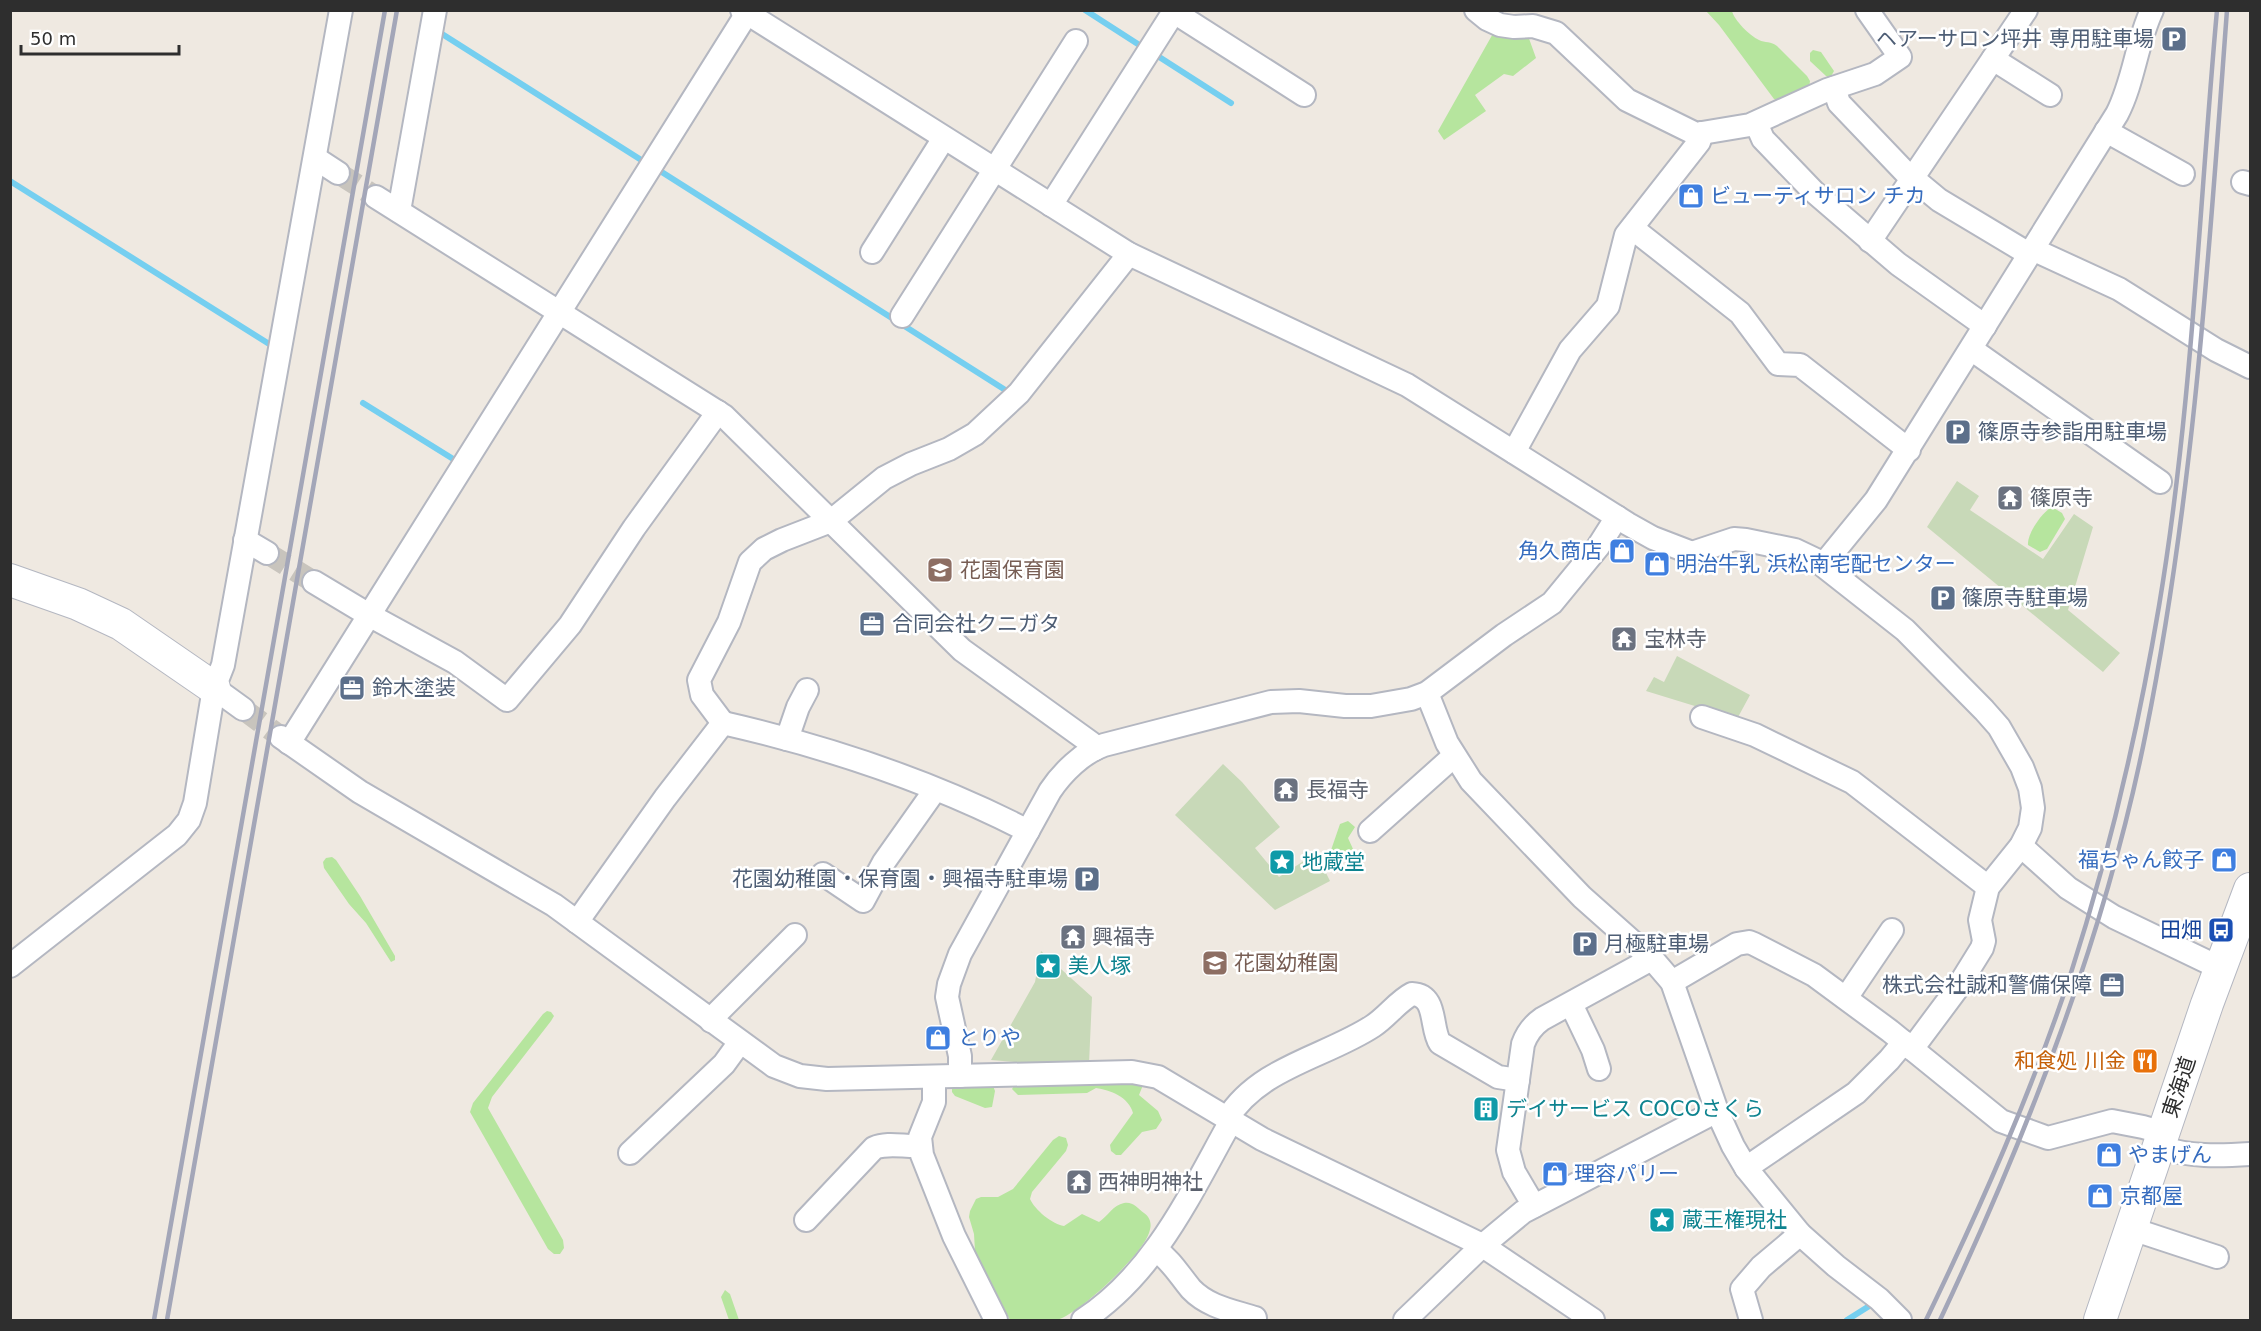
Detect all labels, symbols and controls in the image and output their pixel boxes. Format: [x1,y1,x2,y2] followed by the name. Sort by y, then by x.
[21,18,178,56] scale bar
[2159,24,2189,54] parking icon: ヘアーサロン坪井 専用駐車場
[1876,27,2154,51] place label: ヘアーサロン坪井 専用駐車場
[30,28,76,49] text: 50 m
[1676,181,1706,211] shop icon: ビューティサロン チカ
[1710,184,1925,208] place label: ビューティサロン チカ
[1943,417,1973,447] parking icon: 篠原寺参詣用駐車場
[1978,420,2167,444] place label: 篠原寺参詣用駐車場
[1995,483,2025,513] temple icon: 篠原寺
[2030,486,2093,510] place label: 篠原寺
[1607,536,1637,566] shop icon: 角久商店
[1518,539,1602,563] place label: 角久商店
[1642,549,1672,579] shop icon: 明治牛乳 浜松南宅配センター
[1676,552,1956,576] place label: 明治牛乳 浜松南宅配センター
[925,555,955,585] school or university icon: 花園保育園
[960,558,1065,582] place label: 花園保育園
[1928,583,1958,613] parking icon: 篠原寺駐車場
[1962,586,2088,610] place label: 篠原寺駐車場
[857,609,887,639] office icon: 合同会社クニガタ
[892,612,1060,636] place label: 合同会社クニガタ
[1609,624,1639,654] temple icon: 宝林寺
[1644,627,1707,651] place label: 宝林寺
[337,673,367,703] office icon: 鈴木塗装
[372,676,456,700] place label: 鈴木塗装
[1271,775,1301,805] temple icon: 長福寺
[1306,778,1369,802] place label: 長福寺
[2209,845,2239,875] shop icon: 福ちゃん餃子
[1267,847,1297,877] place icon: 地蔵堂
[2078,848,2204,872] place label: 福ちゃん餃子
[1302,850,1365,874] place label: 地蔵堂
[1072,864,1102,894] parking icon: 花園幼稚園・保育園・興福寺駐車場
[732,867,1068,891] place label: 花園幼稚園・保育園・興福寺駐車場
[2206,915,2236,945] bus stop icon: 田畑
[2160,918,2202,942] place label: 田畑
[1058,922,1088,952] temple icon: 興福寺
[1092,925,1155,949] place label: 興福寺
[1570,929,1600,959] parking icon: 月極駐車場
[1604,932,1709,956] place label: 月極駐車場
[1200,948,1230,978] school or university icon: 花園幼稚園
[1033,951,1063,981] place icon: 美人塚
[1234,951,1339,975] place label: 花園幼稚園
[1068,954,1131,978] place label: 美人塚
[2097,970,2127,1000] office icon: 株式会社誠和警備保障
[1882,973,2092,997] place label: 株式会社誠和警備保障
[923,1023,953,1053] shop icon: とりや
[958,1026,1021,1050] place label: とりや
[2130,1046,2160,1076] restaurant icon: 和食処 川金
[2014,1049,2126,1073] place label: 和食処 川金
[2158,1053,2200,1121] street label: 東海道
[1471,1094,1501,1124] building icon: デイサービス COCOさくら
[1506,1097,1764,1121] place label: デイサービス COCOさくら
[2094,1140,2124,1170] shop icon: やまげん
[2128,1143,2212,1167] place label: やまげん
[1540,1159,1570,1189] shop icon: 理容パリー
[1574,1162,1679,1186] place label: 理容パリー
[1064,1167,1094,1197] temple icon: 西神明神社
[1098,1170,1203,1194] place label: 西神明神社
[2085,1181,2115,1211] shop icon: 京都屋
[2120,1184,2183,1208] place label: 京都屋
[1647,1205,1677,1235] place icon: 蔵王権現社
[1682,1208,1787,1232] place label: 蔵王権現社

